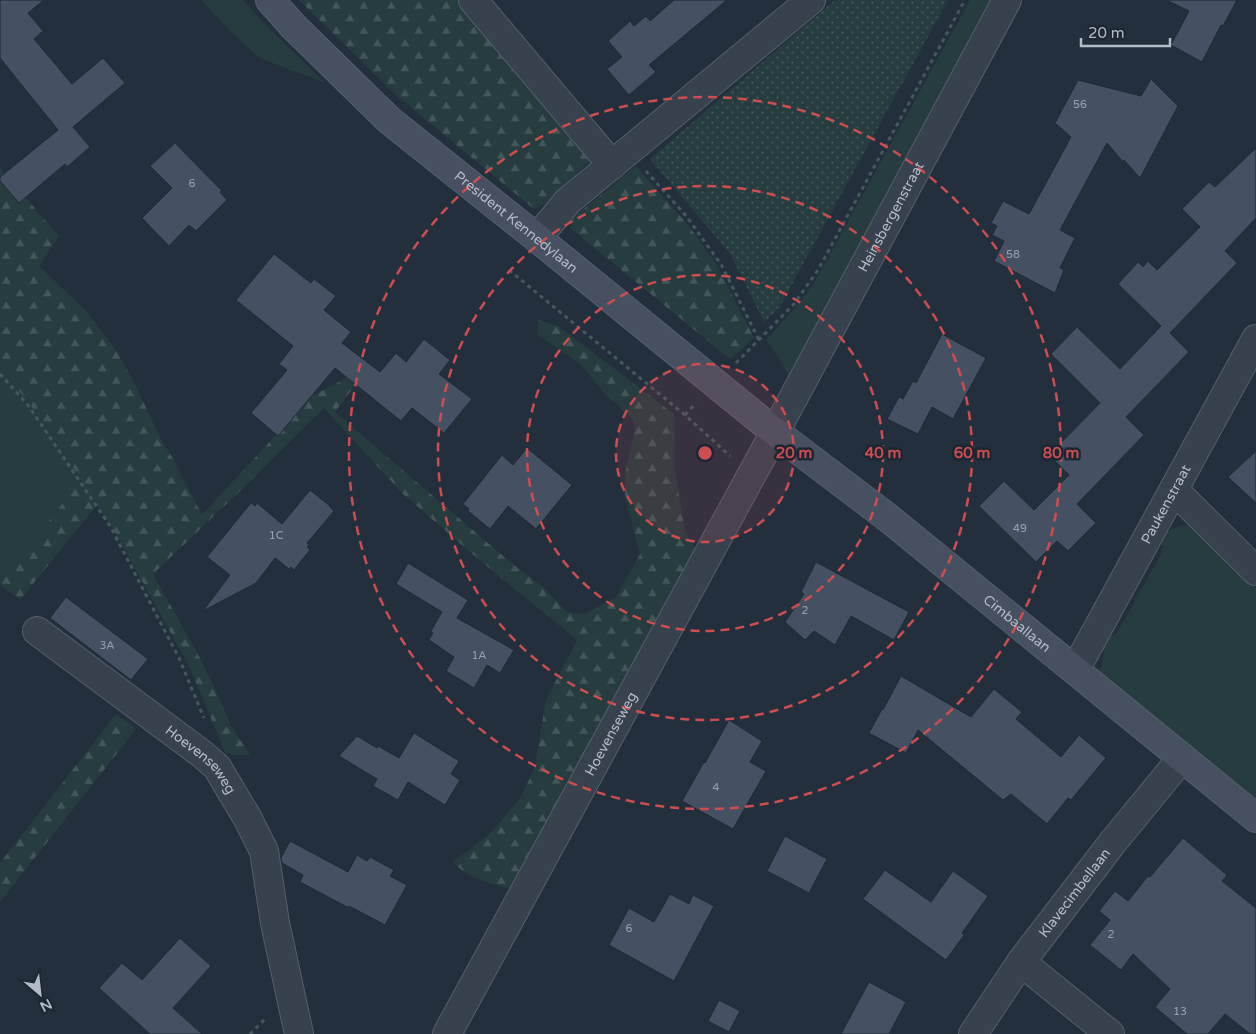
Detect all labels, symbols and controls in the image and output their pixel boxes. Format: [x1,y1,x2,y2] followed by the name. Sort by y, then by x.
[1081,15,1170,47] scale bar
[1088,24,1125,42] text: 20 m
[1073,98,1087,111] house number: 56
[855,158,928,275] street label: Heinsbergenstraat
[451,168,581,277] street label: President Kennedylaan
[189,177,196,190] house number: 6
[1006,248,1020,261] house number: 58
[696,444,714,462] centre of rings
[776,444,812,462] text: 20 m
[865,444,901,462] text: 40 m
[954,444,990,462] text: 60 m
[1043,444,1079,462] text: 80 m
[1138,461,1195,547] street label: Paukenstraat
[1013,522,1027,535] house number: 49
[269,529,284,542] house number: 1C
[980,591,1054,656] street label: Cimbaallaan
[802,604,809,617] house number: 2
[99,639,115,652] house number: 3A
[471,649,487,662] house number: 1A
[581,689,641,779] street label: Hoevenseweg
[162,722,239,797] street label: Hoevenseweg
[713,781,720,794] house number: 4
[1035,845,1114,941] street label: Klavecimbellaan
[626,922,633,935] house number: 6
[1108,928,1115,941] house number: 2
[15,969,65,1019] north arrow
[37,995,55,1015] text: N
[1173,1005,1187,1018] house number: 13

